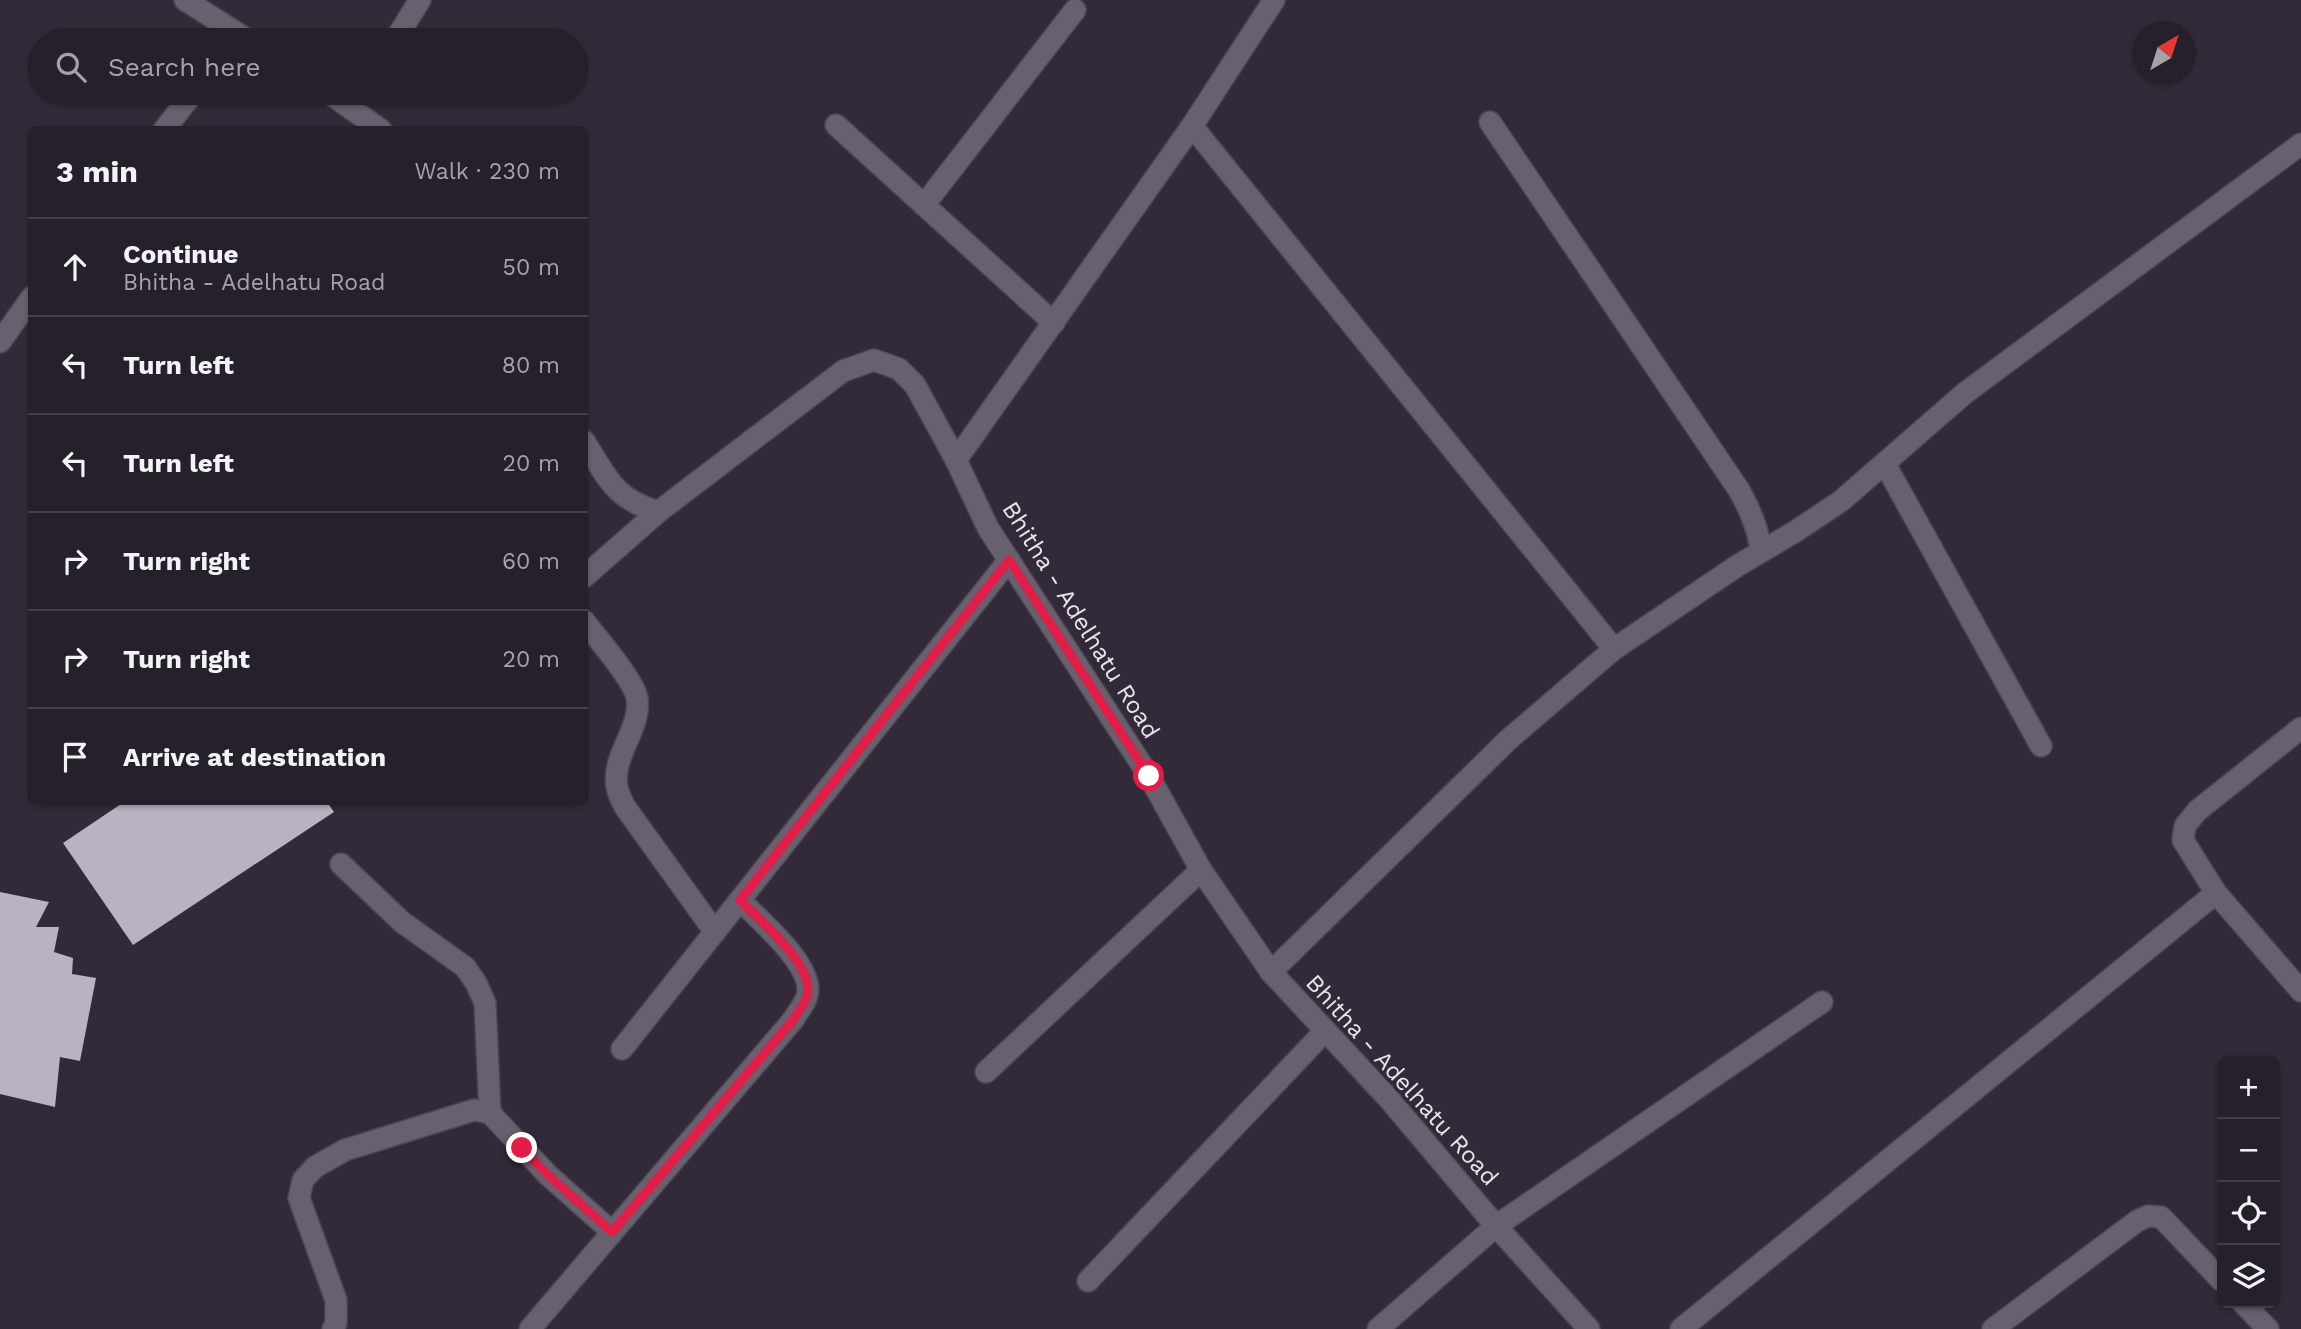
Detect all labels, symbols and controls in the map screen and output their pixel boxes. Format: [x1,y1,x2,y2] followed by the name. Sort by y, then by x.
[2133,21,2196,84] north arrow
[28,28,588,105] search box
[52,48,90,86] icon: search
[108,52,260,82] text: Search here
[56,154,138,189] text: 3 min
[414,158,560,185] text: Walk · 230 m
[123,239,239,269] text: Continue
[56,248,94,286] icon: ahead
[503,254,560,281] text: 50 m
[123,269,386,296] text: Bhitha - Adelhatu Road
[56,346,94,384] icon: left
[123,350,234,380] text: Turn left
[502,352,560,379] text: 80 m
[56,444,94,482] icon: left
[123,448,234,478] text: Turn left
[503,450,560,477] text: 20 m
[997,496,1165,744] street label: Bhitha - Adelhatu Road
[56,542,94,580] icon: right
[123,546,250,576] text: Turn right
[502,548,560,575] text: 60 m
[56,640,94,678] icon: right
[123,644,250,674] text: Turn right
[503,646,560,673] text: 20 m
[56,738,94,776] icon: arrive
[123,742,386,772] text: Arrive at destination
[1133,760,1164,791] route start
[1300,969,1504,1191] street label: Bhitha - Adelhatu Road
[2217,1056,2280,1308] map controls
[2217,1056,2280,1119] button: +
[2217,1119,2280,1182] button: −
[506,1132,537,1163] route end
[2217,1182,2280,1245] button: locate
[2217,1245,2280,1308] button: layers

